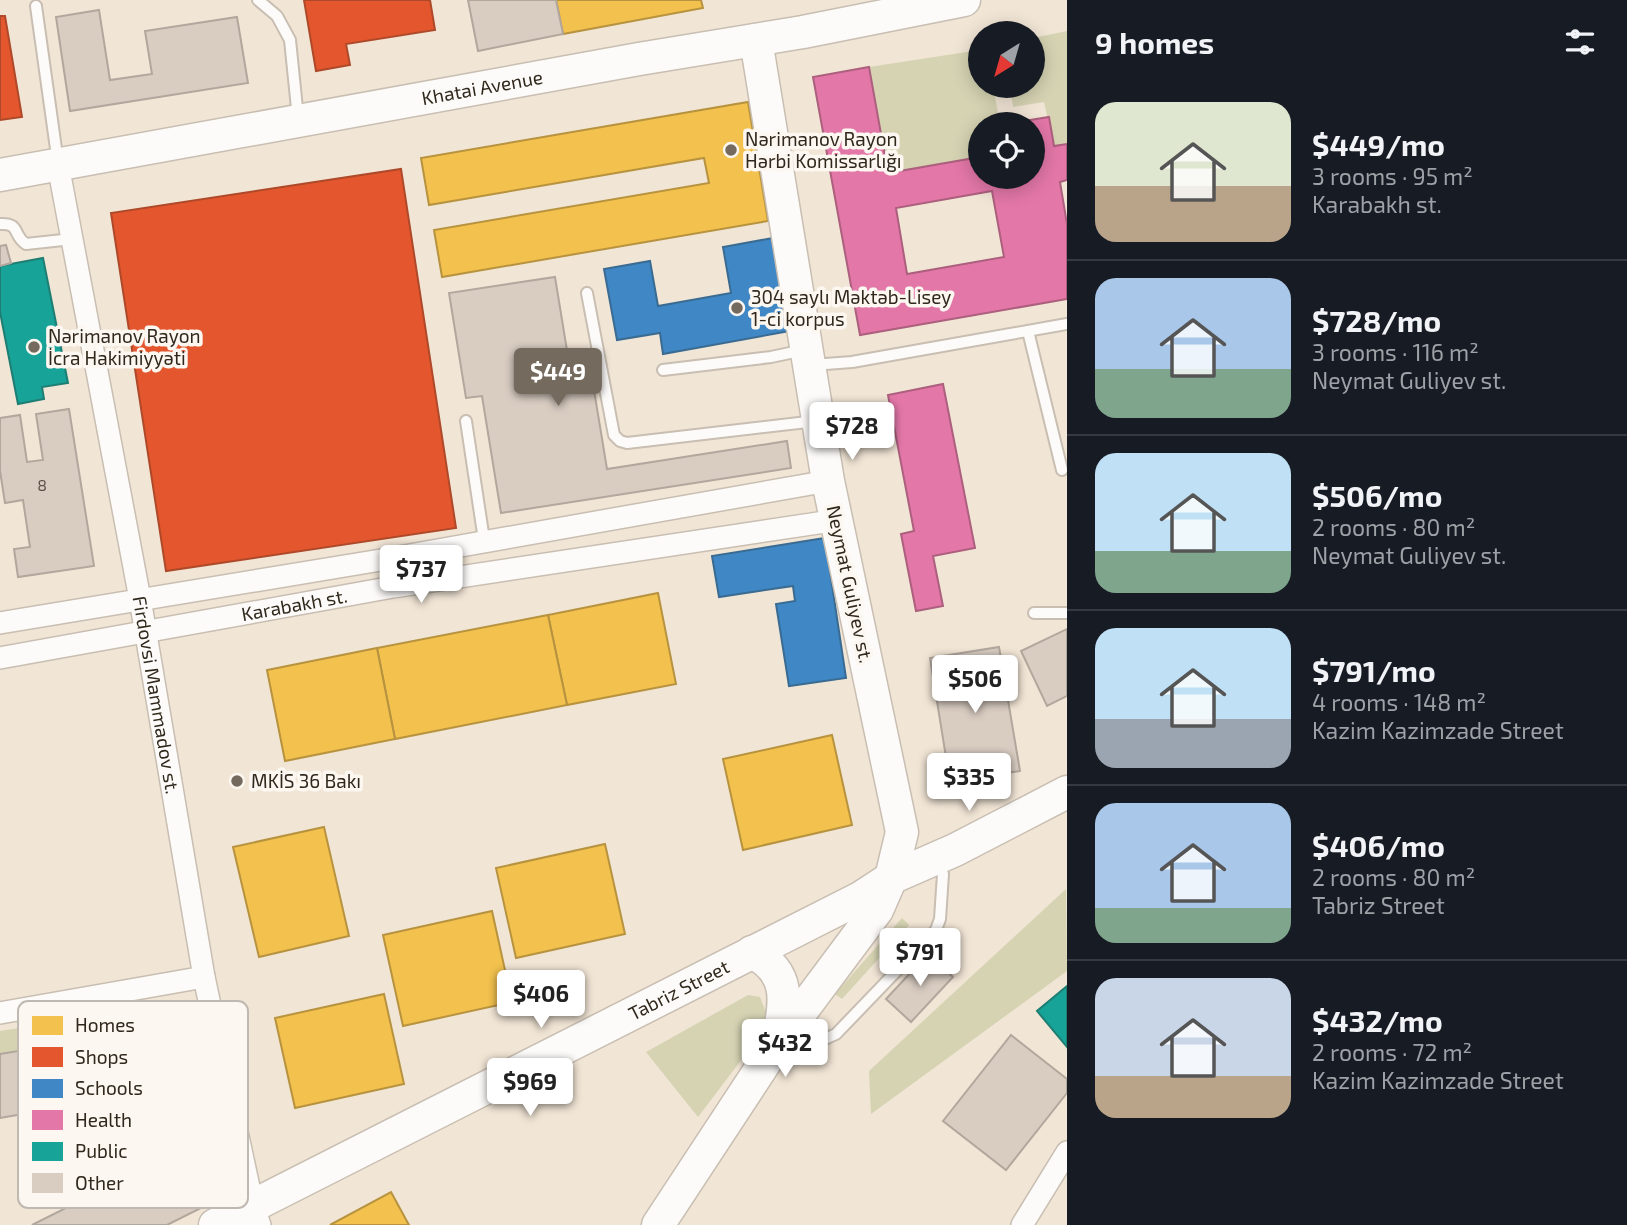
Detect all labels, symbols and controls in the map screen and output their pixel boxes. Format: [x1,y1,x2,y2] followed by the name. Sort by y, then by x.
[968,21,1045,98] north arrow
[968,21,1045,189] map controls
[1561,23,1599,61] icon: filters
[1095,24,1214,60] text: 9 homes
[420,65,544,109] street label: Khatai Avenue
[968,112,1045,189] button: locate
[1312,126,1445,162] text: $449/mo
[745,127,902,172] place label: Nərimanov Rayon Hərbi Komissarlığı
[1151,130,1235,214] icon: home
[723,142,739,158] marker: Nərimanov Rayon Hərbi Komissarlığı
[1312,162,1473,190] text: 3 rooms · 95 m²
[1312,190,1442,218] text: Karabakh st.
[751,285,951,330] place label: 304 saylı Məktəb-Lisey 1-ci korpus
[729,300,745,316] marker: 304 saylı Məktəb-Lisey 1-ci korpus
[1312,302,1441,338] text: $728/mo
[1151,306,1235,390] icon: home
[48,324,201,369] place label: Nərimanov Rayon İcra Hakimiyyəti
[1312,338,1479,366] text: 3 rooms · 116 m²
[26,339,42,355] marker: Nərimanov Rayon İcra Hakimiyyəti
[517,348,599,408] pin: $449
[530,357,586,385] text: $449
[1312,366,1506,394] text: Neymat Guliyev st.
[811,402,893,462] pin: $728
[825,411,879,439] text: $728
[37,475,47,494] house number: 8
[1312,477,1442,513] text: $506/mo
[1151,481,1235,565] icon: home
[823,503,878,665] street label: Neymat Guliyev st.
[1312,513,1475,541] text: 2 rooms · 80 m²
[1312,541,1506,569] text: Neymat Guliyev st.
[380,546,462,605] pin: $737
[396,554,446,582] text: $737
[239,584,349,625] street label: Karabakh st.
[129,594,185,796] street label: Firdovsi Mammadov st.
[1312,652,1436,688] text: $791/mo
[934,656,1016,715] pin: $506
[1151,656,1235,740] icon: home
[948,664,1002,692] text: $506
[1312,688,1486,716] text: 4 rooms · 148 m²
[1312,716,1564,744] text: Kazim Kazimzade Street
[928,754,1010,813] pin: $335
[943,762,995,790] text: $335
[251,769,361,792] place label: MKİS 36 Bakı
[229,773,245,789] marker: MKİS 36 Bakı
[1312,827,1445,863] text: $406/mo
[1151,831,1235,915] icon: home
[1312,863,1475,891] text: 2 rooms · 80 m²
[1312,891,1445,919] text: Tabriz Street
[879,928,961,988] pin: $791
[896,937,945,965] text: $791
[624,954,733,1024] street label: Tabriz Street
[500,970,582,1030] pin: $406
[513,979,569,1007] text: $406
[18,1001,248,1208] legend
[1312,1002,1443,1038] text: $432/mo
[1151,1006,1235,1090] icon: home
[75,1013,135,1036] text: Homes
[744,1020,826,1079] pin: $432
[758,1028,812,1056] text: $432
[1312,1038,1472,1066] text: 2 rooms · 72 m²
[75,1045,128,1068] text: Shops
[489,1058,571,1118] pin: $969
[1312,1066,1564,1094] text: Kazim Kazimzade Street
[503,1067,557,1095] text: $969
[75,1076,143,1099] text: Schools
[75,1108,132,1131] text: Health
[75,1139,128,1162] text: Public
[75,1171,124,1194] text: Other

